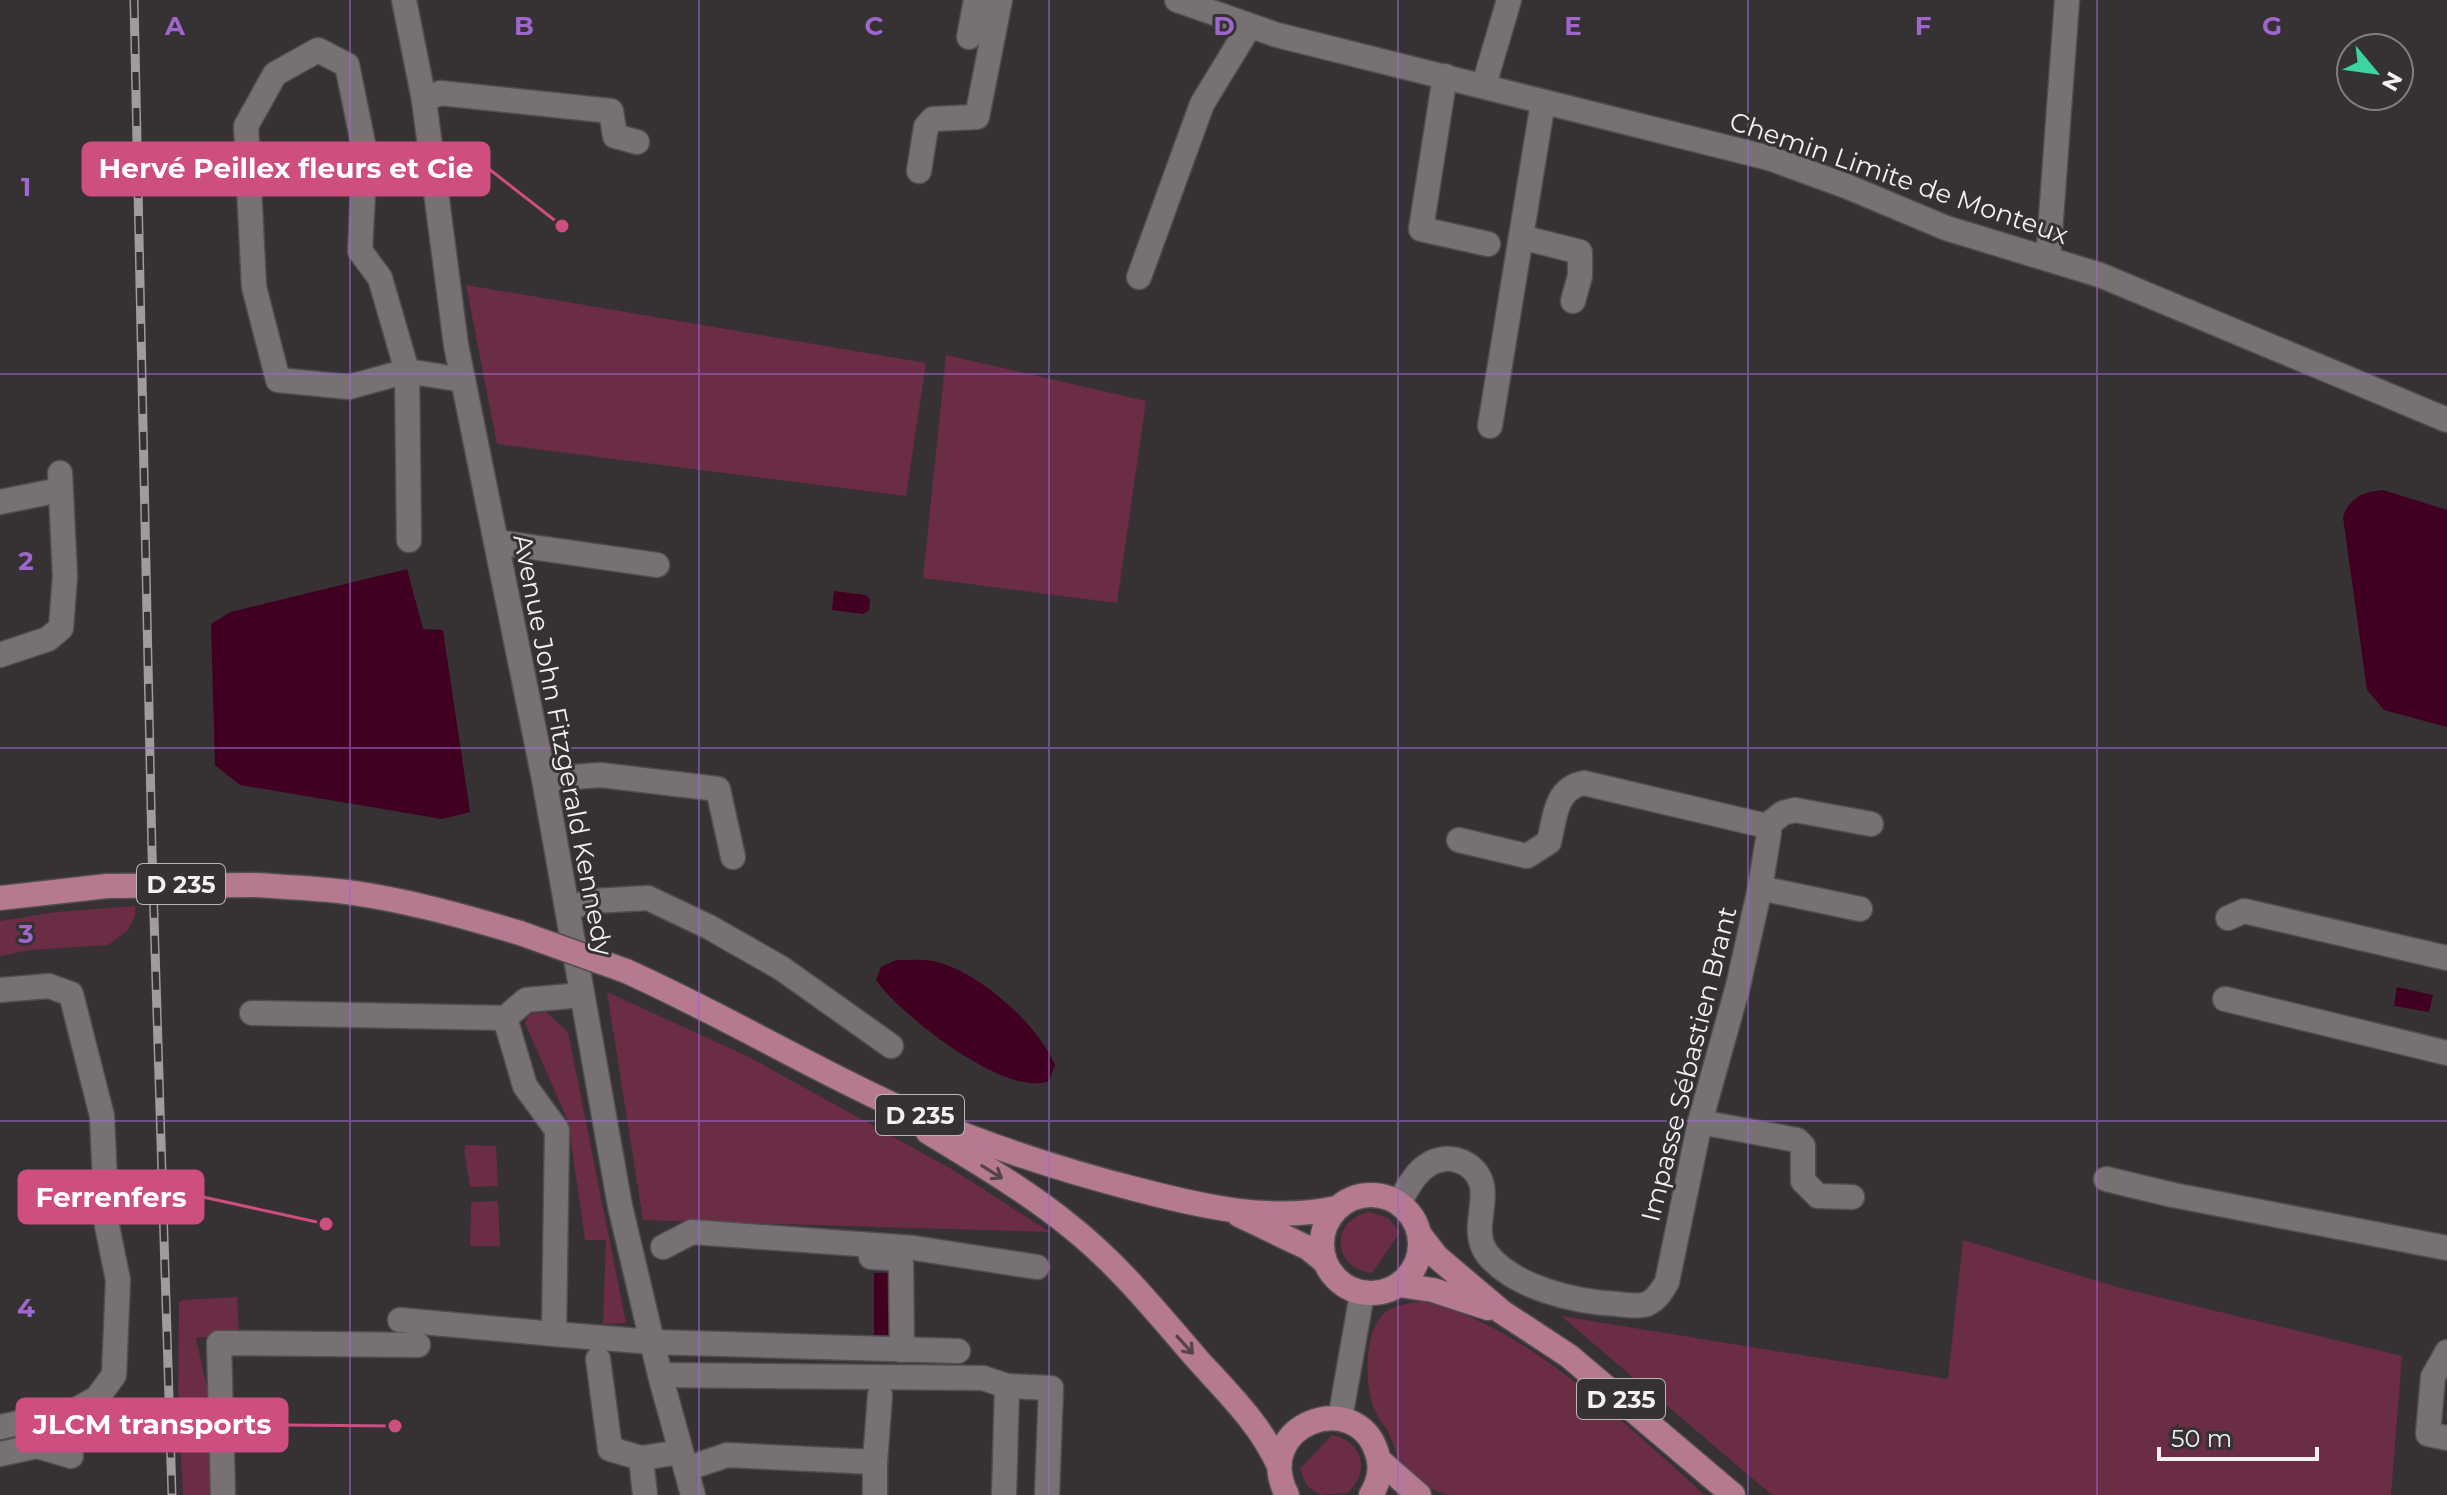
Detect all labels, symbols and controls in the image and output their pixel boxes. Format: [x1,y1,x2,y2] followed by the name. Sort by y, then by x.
[164,10,186,42] text: A
[514,10,534,42] text: B
[865,10,884,42] text: C
[1213,10,1235,42] text: D
[1564,10,1582,42] text: E
[1915,10,1931,42] text: F
[2262,10,2282,42] text: G
[2335,32,2415,112] north arrow
[2376,67,2408,96] text: N
[1726,105,2073,251] street label: Chemin Limite de Monteux
[83,143,489,195] callout: Hervé Peillex fleurs et Cie
[99,151,473,185] text: Hervé Peillex fleurs et Cie
[21,171,31,203] text: 1
[506,532,620,959] street label: Avenue John Fitzgerald Kennedy
[18,545,34,577] text: 2
[137,864,225,904] road number: D 235
[1634,903,1744,1225] street label: Impasse Sébastien Brant
[17,918,34,950] text: 3
[876,1095,964,1135] road number: D 235
[981,1164,1003,1181] one-way arrow
[19,1171,203,1223] callout: Ferrenfers
[35,1180,187,1214] text: Ferrenfers
[17,1292,35,1324] text: 4
[1176,1334,1194,1354] one-way arrow
[1577,1379,1665,1419] road number: D 235
[17,1399,287,1451] callout: JLCM transports
[32,1407,271,1441] text: JLCM transports
[2159,1411,2317,1461] scale bar
[2171,1424,2232,1453] text: 50 m

